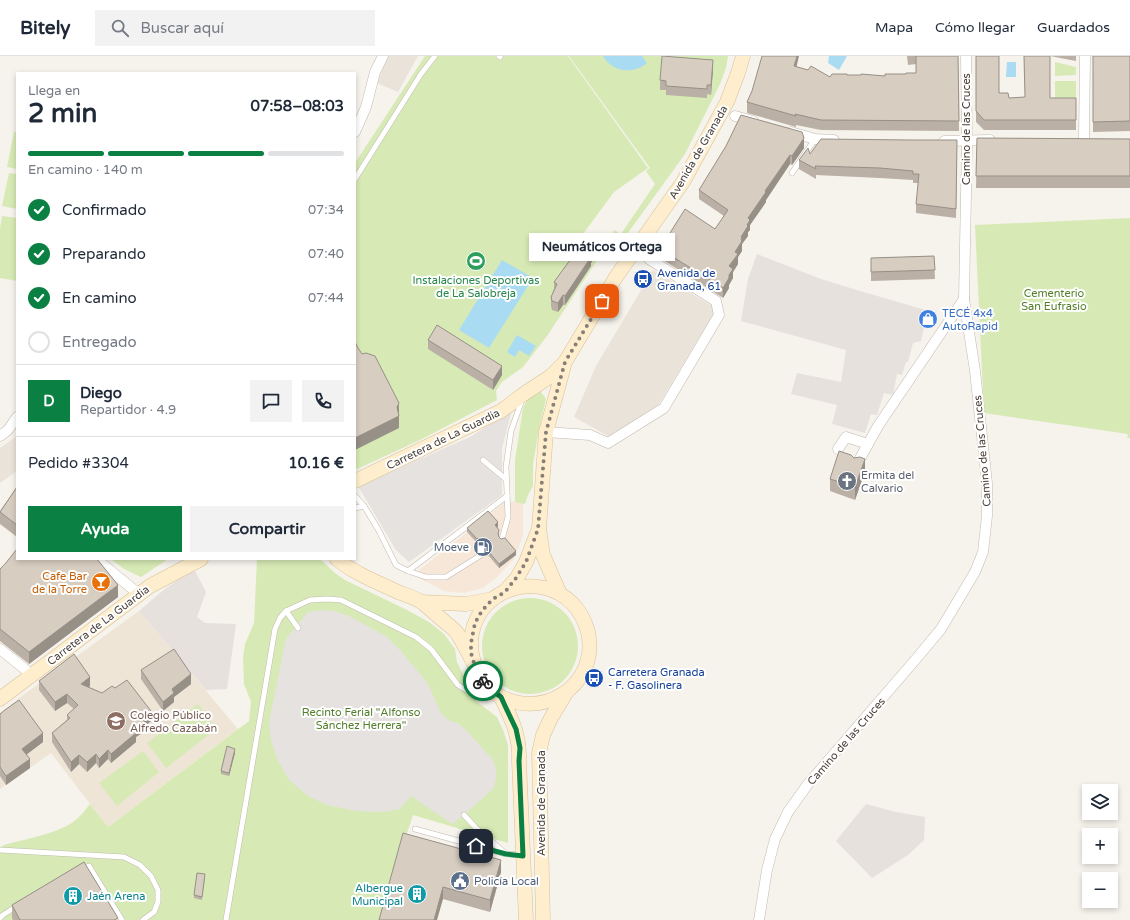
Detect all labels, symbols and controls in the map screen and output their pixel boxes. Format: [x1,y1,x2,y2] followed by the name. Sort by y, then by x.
[95,10,375,46] search box
[20,17,71,39] text: Bitely
[109,17,131,39] icon: search
[141,19,224,37] text: Buscar aquí
[875,19,913,36] text: Mapa
[935,19,1015,36] text: Cómo llegar
[1037,19,1110,36] text: Guardados
[960,73,973,185] street label: Camino de las Cruces
[28,83,80,99] text: Llega en
[251,97,344,115] text: 07:58–08:03
[28,98,97,129] text: 2 min
[666,103,731,201] street label: Avenida de Granada
[28,162,143,178] text: En camino · 140 m
[28,199,50,221] icon: check
[62,201,146,219] text: Confirmado
[308,202,344,218] text: 07:34
[529,233,675,261] callout: Neumáticos Ortega
[542,239,662,255] text: Neumáticos Ortega
[28,243,50,265] icon: check
[62,245,146,263] text: Preparando
[308,246,344,262] text: 07:40
[465,250,487,272] sports icon: Instalaciones Deportivas de La Salobreja
[657,267,721,293] place label: Avenida de Granada, 61
[632,268,654,290] bus stop icon: Avenida de Granada, 61
[413,274,539,300] place label: Instalaciones Deportivas de La Salobreja
[585,284,619,318] pin
[28,287,50,309] icon: check
[1021,287,1087,313] park label: Cementerio San Eufrasio
[62,289,137,307] text: En camino
[308,290,344,306] text: 07:44
[591,290,613,312] icon: bag
[942,306,998,333] place label: TECÉ 4x4 AutoRapid
[917,308,939,330] shop icon: TECÉ 4x4 AutoRapid
[62,333,137,351] text: Entregado
[250,380,292,422] button: chat
[302,380,344,422] button: phone
[80,384,122,402] text: Diego
[43,392,55,410] text: D
[971,395,994,507] street label: Camino de las Cruces
[80,402,176,418] text: Repartidor · 4.9
[384,406,502,473] street label: Carretera de La Guardia
[28,454,129,472] text: Pedido #3304
[288,454,344,472] text: 10.16 €
[861,469,914,495] place label: Ermita del Calvario
[836,470,858,492] church icon: Ermita del Calvario
[28,506,182,552] button: Ayuda
[190,506,344,552] button: Compartir
[472,536,494,558] fuel station icon: Moeve
[434,541,469,554] place label: Moeve
[32,570,88,596] place label: Cafe Bar de la Torre
[90,571,112,593] bar icon: Cafe Bar de la Torre
[45,583,152,668] street label: Carretera de La Guardia
[463,661,503,701] courier
[608,666,705,692] place label: Carretera Granada - F. Gasolinera
[583,667,605,689] bus stop icon: Carretera Granada - F. Gasolinera
[472,670,494,692] icon: bike
[805,695,888,788] street label: Camino de las Cruces
[302,706,421,732] park label: Recinto Ferial "Alfonso Sánchez Herrera"
[130,709,217,735] place label: Colegio Público Alfredo Cazabán
[105,710,127,732] school or university icon: Colegio Público Alfredo Cazabán
[535,750,548,856] street label: Avenida de Granada
[1082,784,1118,908] map controls
[1082,784,1118,820] button: layers
[1082,828,1118,864] button: +
[459,829,493,863] pin
[465,835,487,857] icon: home
[449,870,471,892] public building icon: Policía Local
[1082,872,1118,908] button: −
[474,875,539,888] place label: Policía Local
[352,882,403,908] place label: Albergue Municipal
[406,883,428,905] building icon: Albergue Municipal
[62,885,84,907] building icon: Jaén Arena
[87,890,145,903] place label: Jaén Arena

